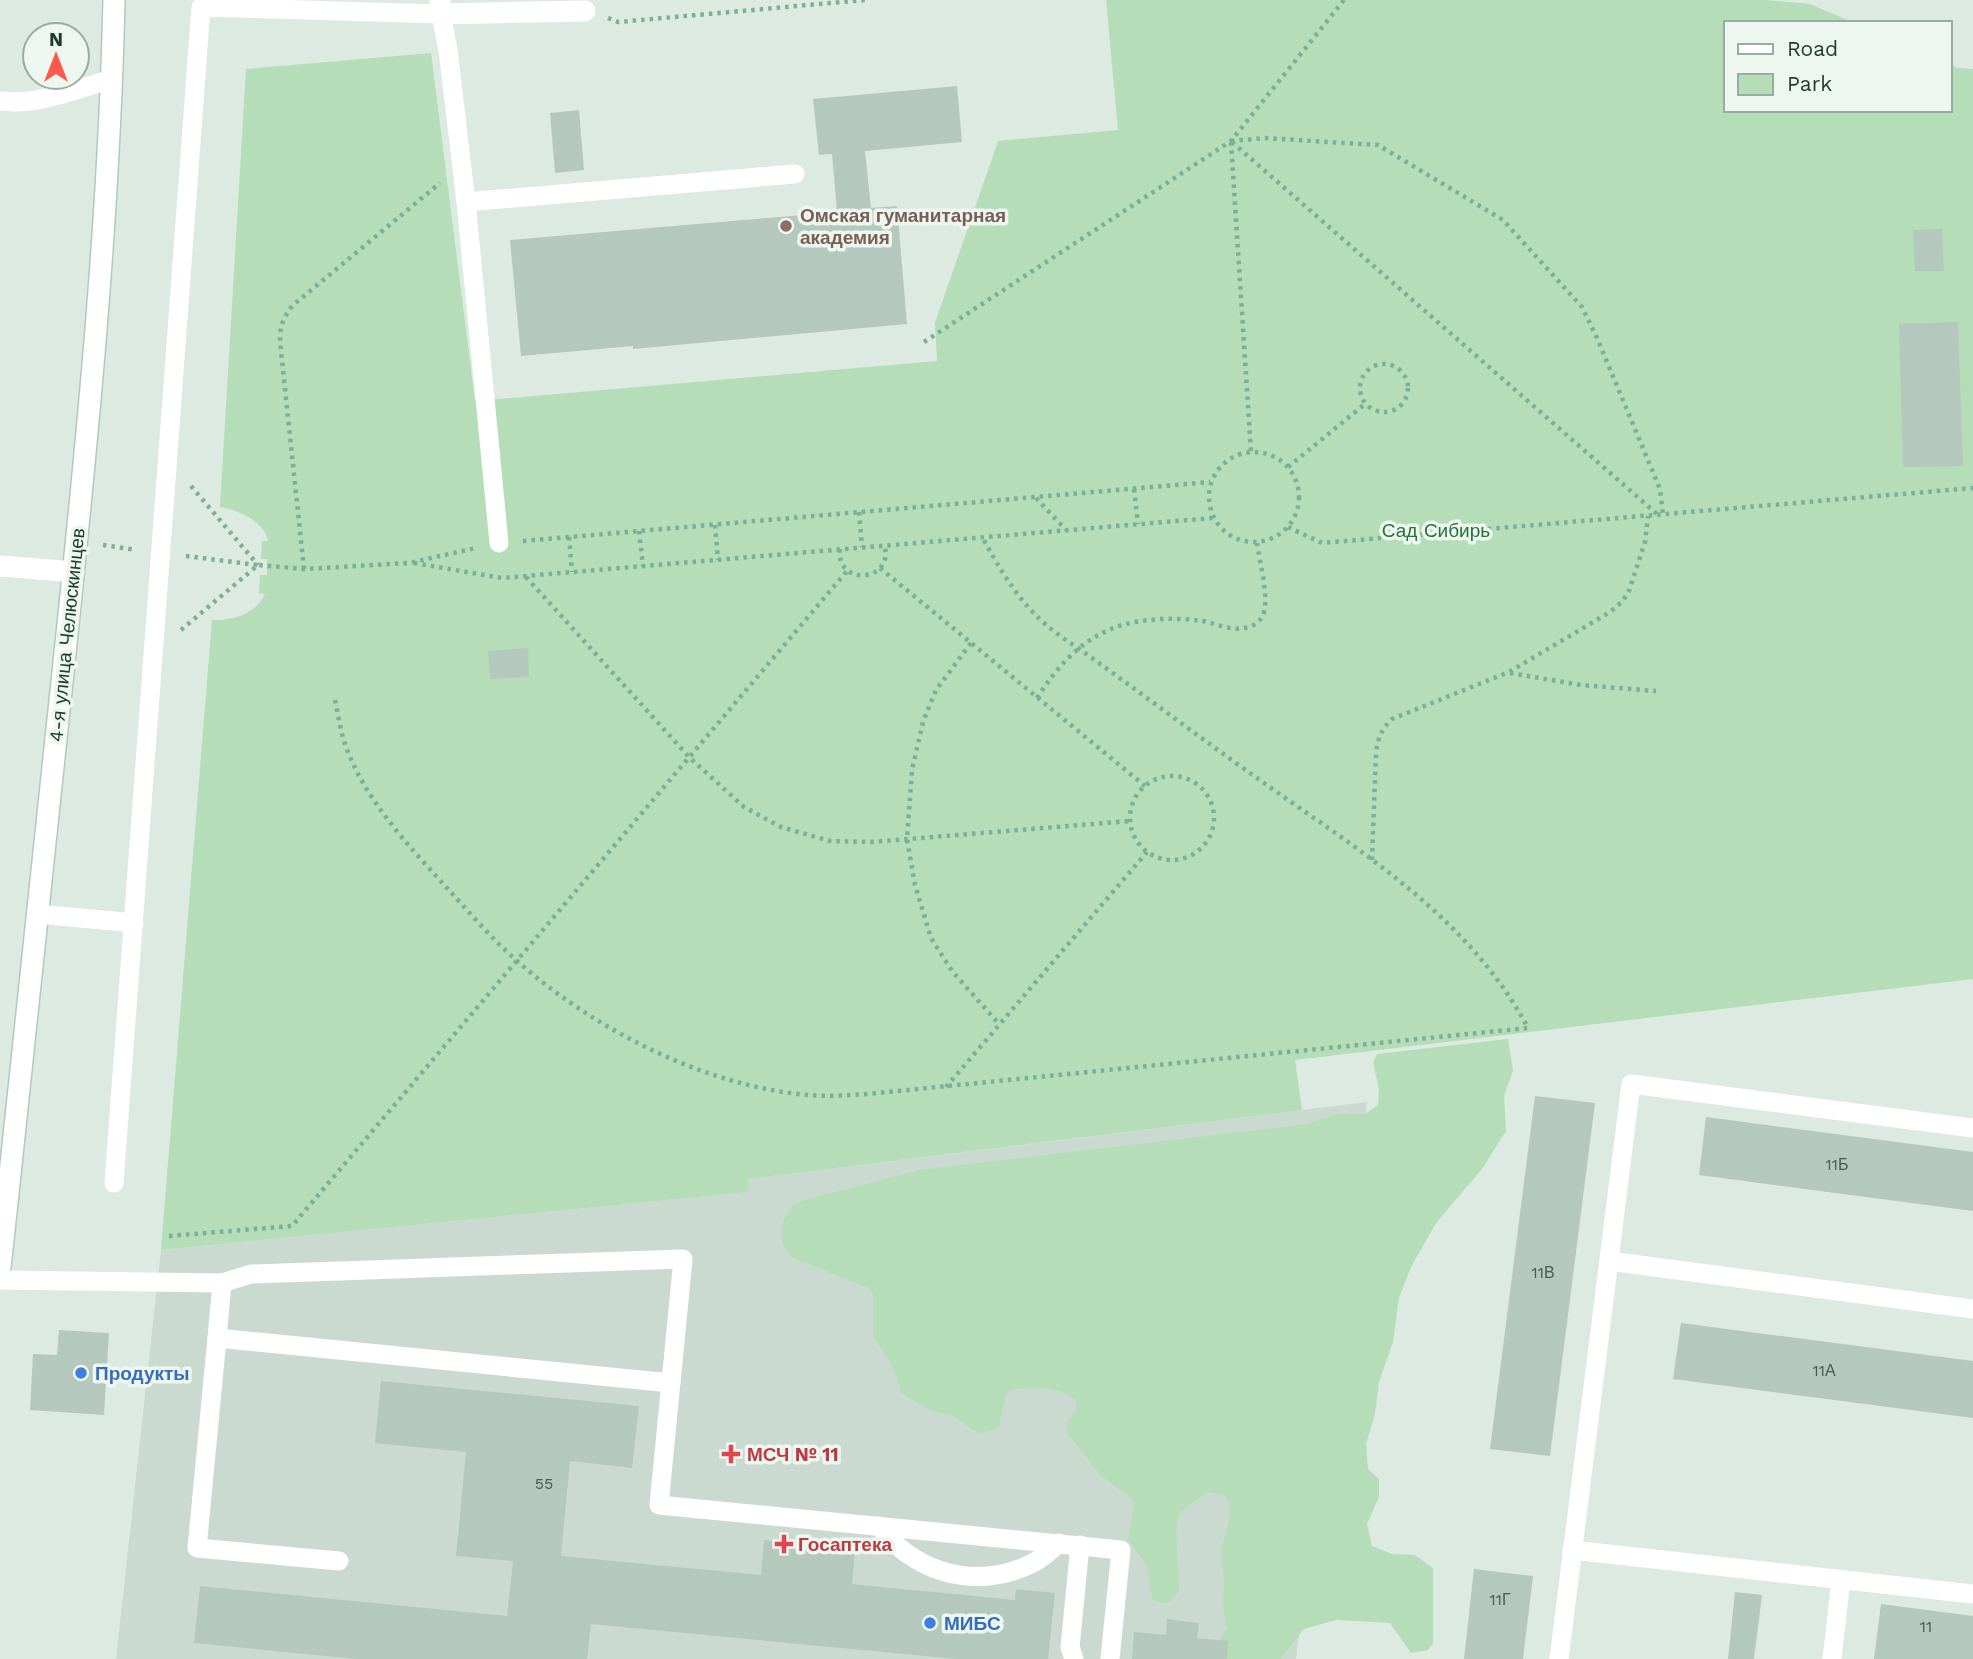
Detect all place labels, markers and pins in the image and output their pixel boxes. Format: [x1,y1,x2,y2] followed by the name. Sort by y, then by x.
[800,204,1006,249] place label: Омская гуманитарная академия
[778,218,794,234] marker: Омская гуманитарная академия
[95,1362,190,1385] place label: Продукты
[73,1365,89,1381] marker: Продукты
[747,1443,839,1466] place label: МСЧ № 11
[721,1444,741,1464] marker: МСЧ № 11
[798,1533,892,1556] place label: Госаптека
[776,1536,792,1552] marker: Госаптека
[944,1612,1001,1635] place label: МИБС
[922,1615,938,1631] marker: МИБС

